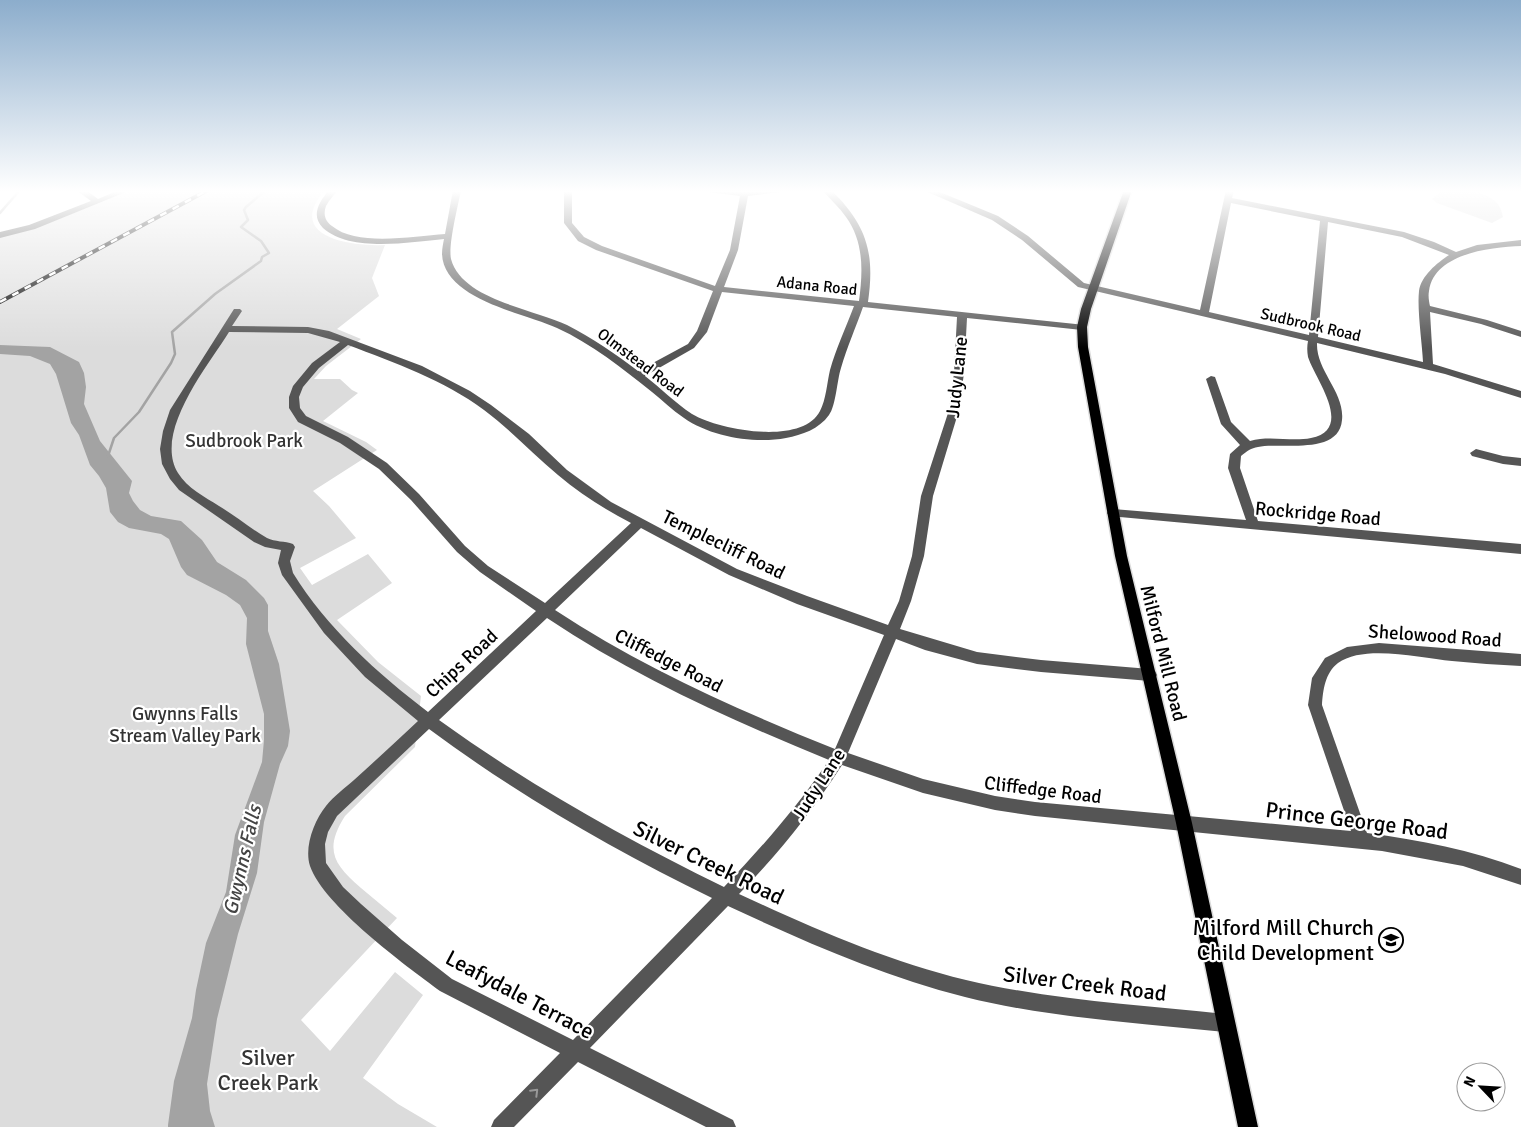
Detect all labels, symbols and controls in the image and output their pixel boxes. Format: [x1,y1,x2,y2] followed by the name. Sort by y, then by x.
[776,272,858,300] street label: Adana Road
[1259,304,1363,346] street label: Sudbrook Road
[593,324,687,402] street label: Olmstead Road
[941,335,973,419] street label: Judy Lane
[185,429,303,453] park label: Sudbrook Park
[1254,497,1382,531] street label: Rockridge Road
[658,505,789,585] street label: Templecliff Road
[1135,583,1192,724] street label: Milford Mill Road
[1367,619,1502,653] street label: Shelowood Road
[611,623,727,698] street label: Cliffedge Road
[421,624,503,703] street label: Chips Road
[109,702,261,748] park label: Gwynns Falls Stream Valley Park
[787,744,851,825] street label: Judy Lane
[983,771,1103,809] street label: Cliffedge Road
[1264,796,1450,845] street label: Prince George Road
[218,801,268,917] water label: Gwynns Falls
[629,814,788,911] street label: Silver Creek Road
[1192,914,1374,966] place label: Milford Mill Church Child Development
[1378,927,1404,953] school or university icon: Milford Mill Church Child Development
[441,944,599,1045] street label: Leafydale Terrace
[1002,960,1168,1007] street label: Silver Creek Road
[217,1044,319,1096] park label: Silver Creek Park
[1456,1062,1506,1112] north arrow
[1460,1074,1479,1090] text: N
[529,1089,538,1098] one-way arrow

